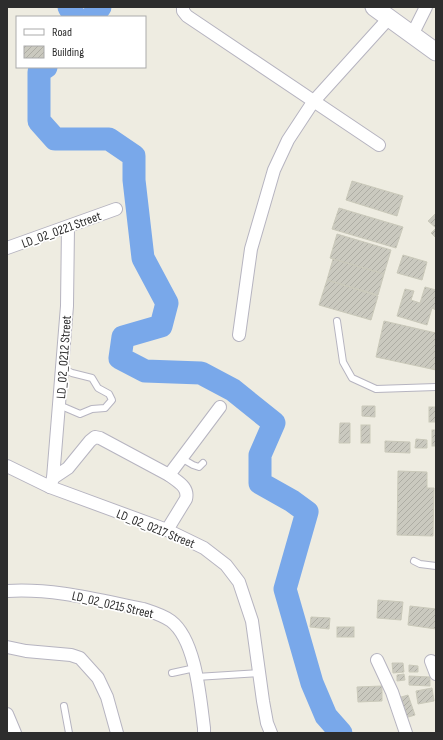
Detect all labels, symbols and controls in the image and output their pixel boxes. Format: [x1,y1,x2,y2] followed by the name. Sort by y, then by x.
[16,16,146,68] legend
[52,25,72,40] text: Road
[52,45,84,60] text: Building
[19,208,103,252] street label: LD_02_0221 Street
[53,315,75,399] street label: LD_02_0212 Street
[114,506,197,552] street label: LD_02_0217 Street
[70,588,155,622] street label: LD_02_0215 Street

